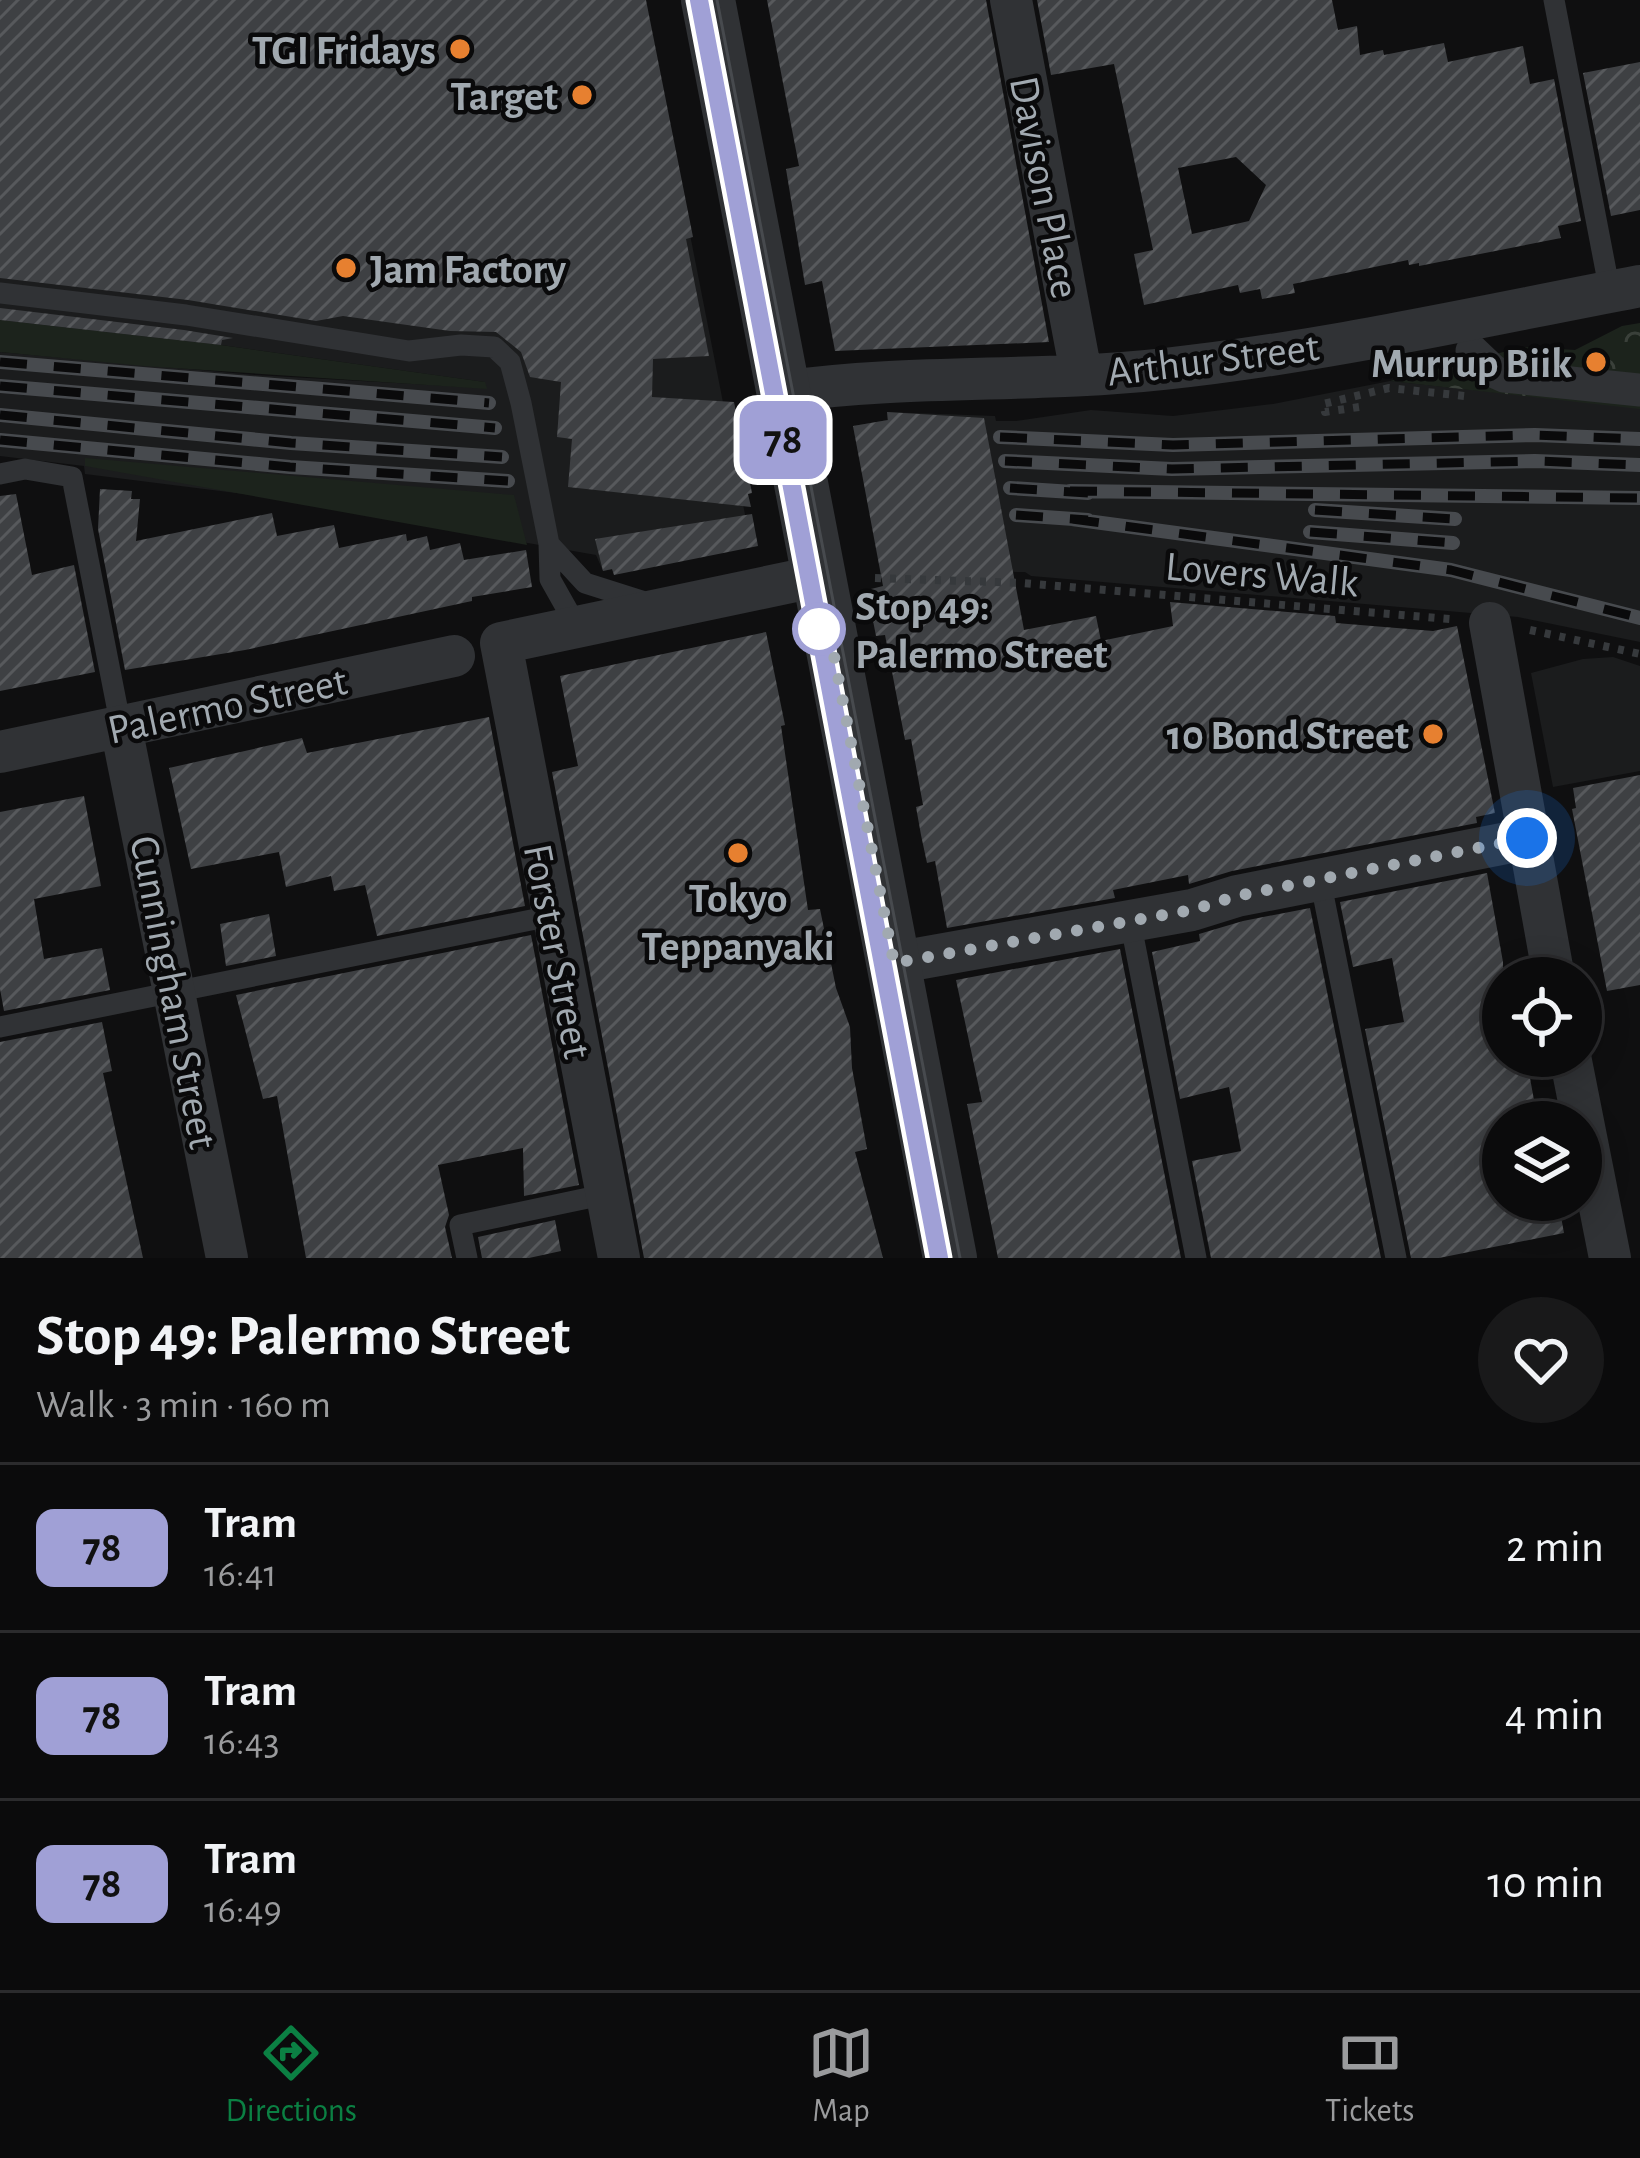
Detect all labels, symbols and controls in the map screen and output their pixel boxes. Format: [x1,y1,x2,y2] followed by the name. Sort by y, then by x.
[252,30,436,72] place label: TGI Fridays
[447,36,473,62] marker: TGI Fridays
[1002,73,1086,302] street label: Davison Place
[450,76,558,118] place label: Target
[569,82,595,108] marker: Target
[370,249,566,291] place label: Jam Factory
[333,255,359,281] marker: Jam Factory
[1105,326,1322,394] street label: Arthur Street
[1371,343,1572,385] place label: Murrup Biik
[1583,349,1609,375] marker: Murrup Biik
[729,401,837,479] line badge: 78
[764,419,802,461] text: 78
[1164,546,1360,604] street label: Lovers Walk
[855,586,1108,676] place label: Stop 49: Palermo Street
[794,604,844,654] marker: Stop 49: Palermo Street
[104,660,351,752] street label: Palermo Street
[1167,715,1409,757] place label: 10 Bond Street
[1420,721,1446,747] marker: 10 Bond Street
[1497,808,1557,868] your location
[122,832,224,1152] street label: Cunningham Street
[725,840,751,866] marker: Tokyo Teppanyaki
[516,841,598,1062] street label: Forster Street
[641,878,835,968] place label: Tokyo Teppanyaki
[1482,957,1602,1221] map controls
[1482,957,1602,1077] button: locate
[1482,1101,1602,1221] button: layers
[1478,1297,1604,1423] button: heart
[36,1308,570,1365] text: Stop 49: Palermo Street
[36,1386,331,1425] text: Walk · 3 min · 160 m
[204,1501,297,1546] text: Tram
[1506,1525,1604,1570] text: 2 min
[83,1527,121,1569] text: 78
[204,1555,277,1594] text: 16:41
[204,1669,297,1714] text: Tram
[1505,1693,1604,1738] text: 4 min
[83,1695,121,1737] text: 78
[204,1723,280,1762] text: 16:43
[204,1837,297,1882] text: Tram
[1487,1861,1604,1906] text: 10 min
[83,1863,121,1905] text: 78
[204,1891,282,1930] text: 16:49
[226,2020,357,2132] tab: Directions
[808,2020,874,2132] tab: Map
[1325,2020,1414,2132] tab: Tickets

